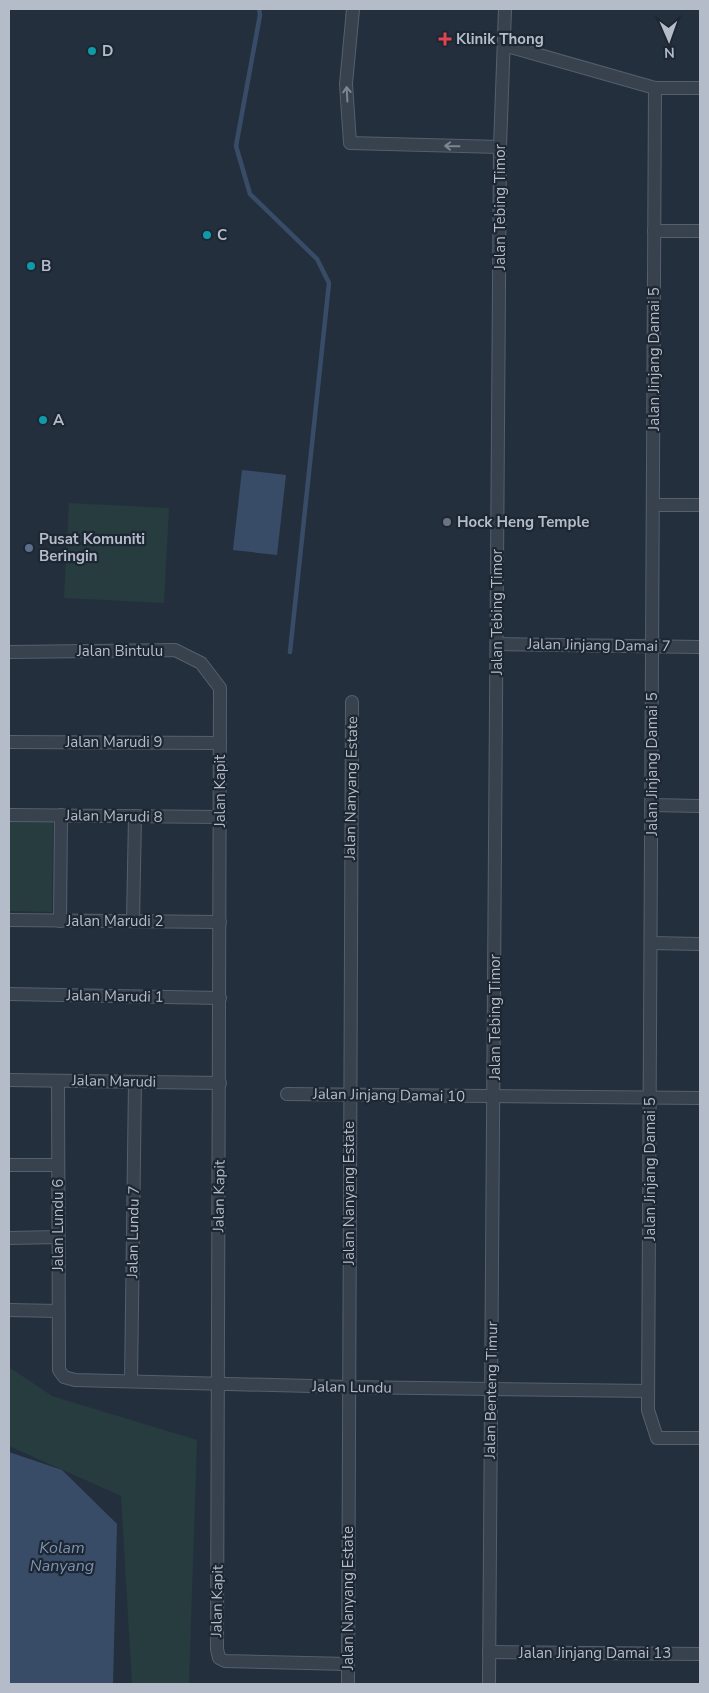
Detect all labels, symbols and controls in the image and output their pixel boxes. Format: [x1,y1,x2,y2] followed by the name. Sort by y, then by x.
[644,15,694,65] north arrow
[456,29,544,49] place label: Klinik Thong
[438,32,452,46] marker: Klinik Thong
[102,41,113,61] place label: D
[664,43,675,62] text: N
[86,45,98,57] marker: D
[342,87,352,103] one-way arrow
[444,141,460,151] one-way arrow
[490,143,510,271] street label: Jalan Tebing Timor
[217,225,227,245] place label: C
[201,229,213,241] marker: C
[41,256,51,276] place label: B
[25,260,37,272] marker: B
[644,287,664,432] street label: Jalan Jinjang Damai 5
[53,410,65,430] place label: A
[37,414,49,426] marker: A
[457,512,589,532] place label: Hock Heng Temple
[441,516,453,528] marker: Hock Heng Temple
[39,529,145,566] place label: Pusat Komuniti Beringin
[23,542,35,554] marker: Pusat Komuniti Beringin
[487,548,507,676] street label: Jalan Tebing Timor
[526,634,671,656] street label: Jalan Jinjang Damai 7
[76,641,163,661] street label: Jalan Bintulu
[642,692,662,837] street label: Jalan Jinjang Damai 5
[340,716,362,861] street label: Jalan Nanyang Estate
[64,732,163,752] street label: Jalan Marudi 9
[210,754,230,828] street label: Jalan Kapit
[64,805,163,827] street label: Jalan Marudi 8
[65,911,164,931] street label: Jalan Marudi 2
[485,953,505,1081] street label: Jalan Tebing Timor
[65,985,164,1007] street label: Jalan Marudi 1
[71,1070,156,1092] street label: Jalan Marudi
[312,1084,465,1106] street label: Jalan Jinjang Damai 10
[640,1097,660,1242] street label: Jalan Jinjang Damai 5
[339,1121,359,1266] street label: Jalan Nanyang Estate
[208,1159,230,1233] street label: Jalan Kapit
[48,1179,68,1272] street label: Jalan Lundu 6
[122,1186,144,1279] street label: Jalan Lundu 7
[480,1320,502,1460] street label: Jalan Benteng Timur
[311,1376,392,1398] street label: Jalan Lundu
[338,1526,358,1671] street label: Jalan Nanyang Estate
[30,1537,94,1577] water label: Kolam Nanyang
[206,1564,228,1638] street label: Jalan Kapit
[518,1643,671,1663] street label: Jalan Jinjang Damai 13

